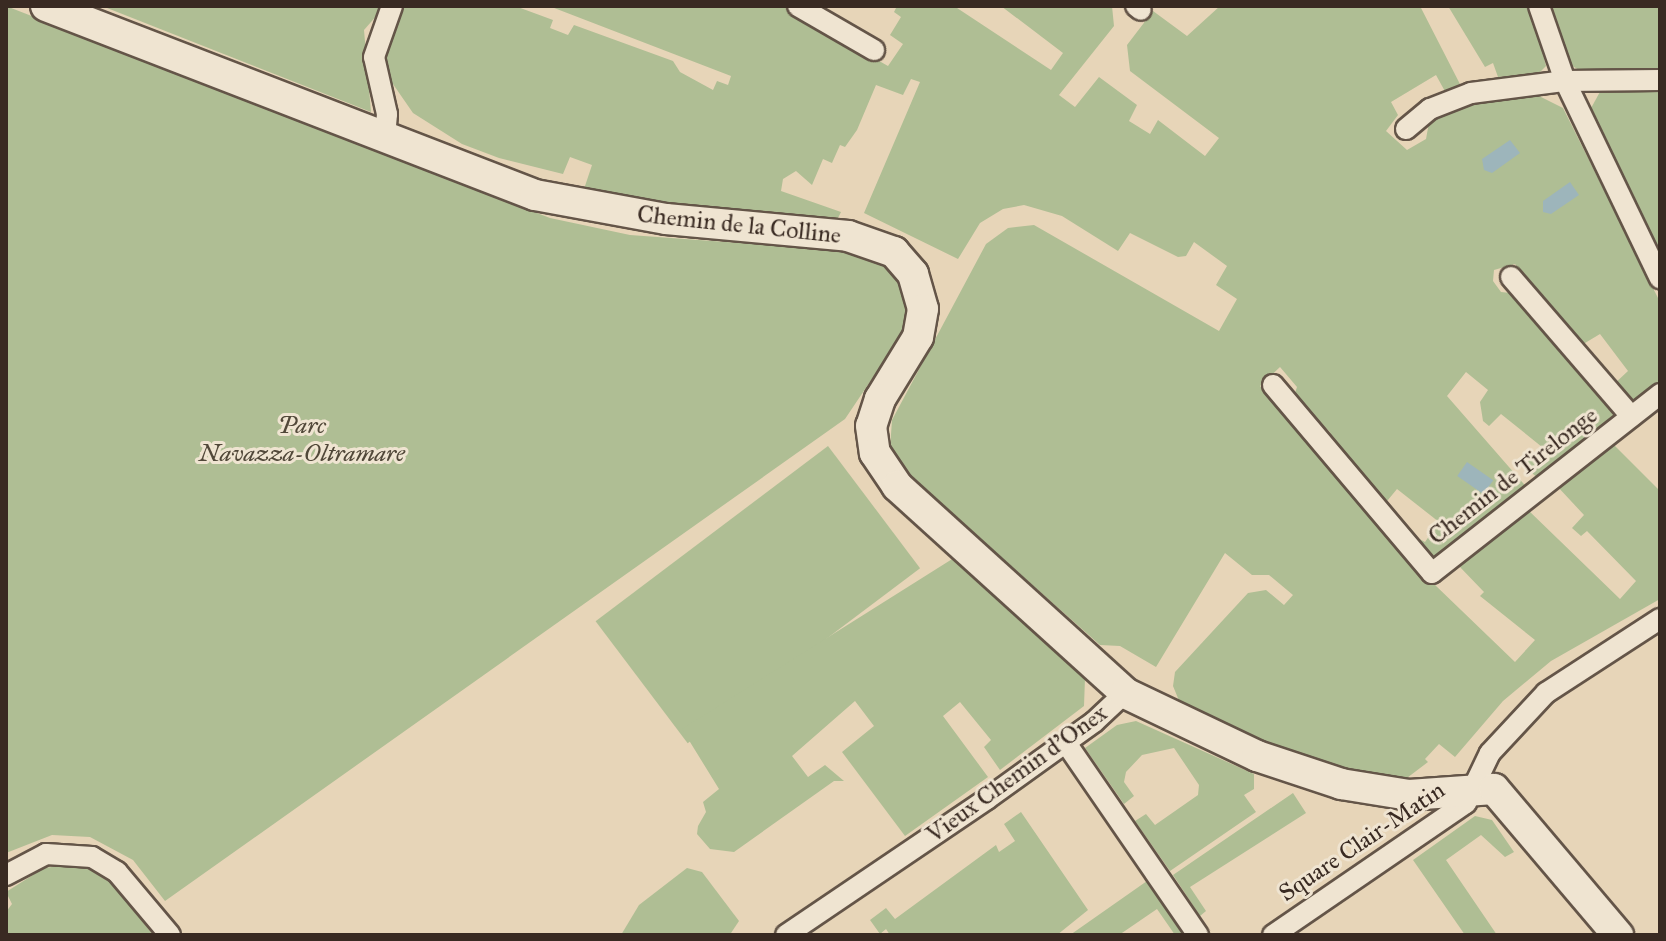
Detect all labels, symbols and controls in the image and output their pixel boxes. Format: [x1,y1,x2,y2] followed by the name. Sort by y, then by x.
[636,200,842,250] street label: Chemin de la Colline
[1423,401,1603,551] street label: Chemin de Tirelonge
[199,412,405,468] park label: Parc Navazza-Oltramare
[921,699,1113,849] street label: Vieux Chemin d'Onex
[1274,776,1450,908] street label: Square Clair-Matin

